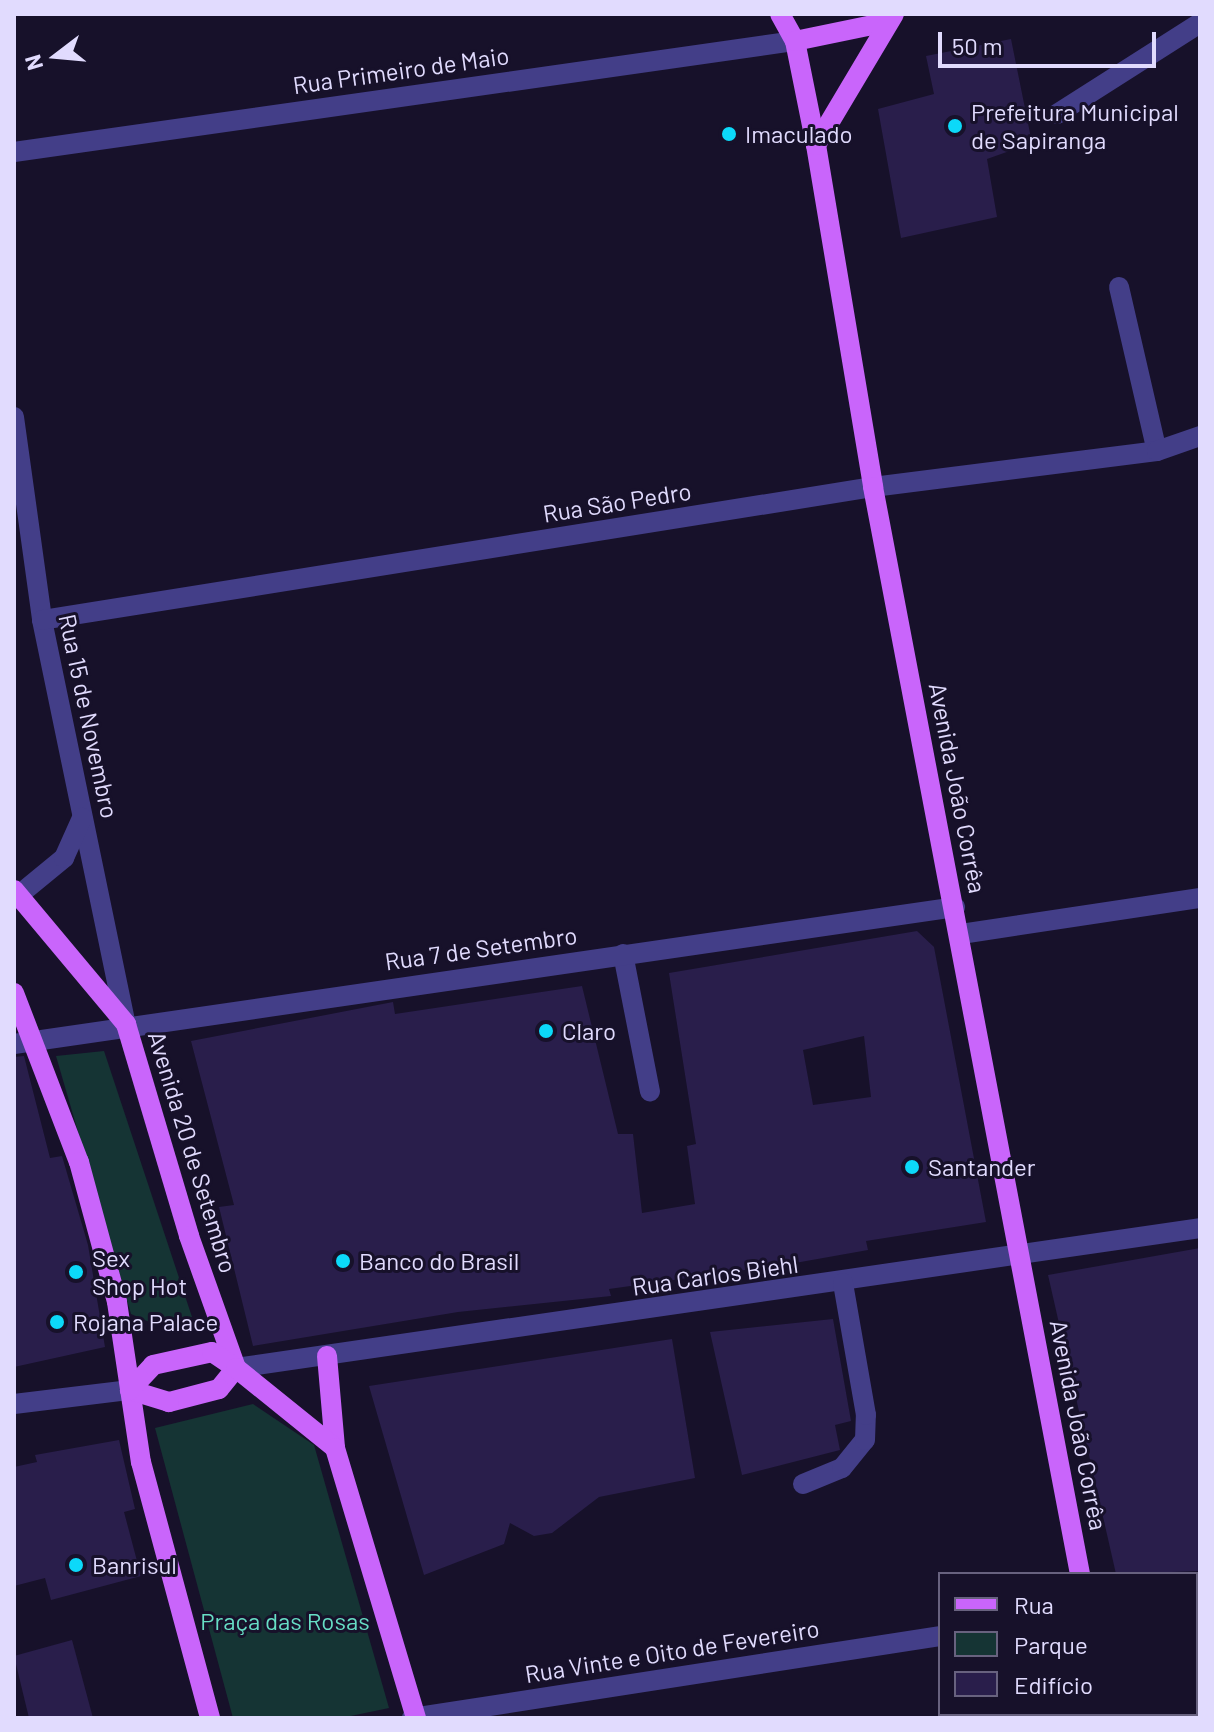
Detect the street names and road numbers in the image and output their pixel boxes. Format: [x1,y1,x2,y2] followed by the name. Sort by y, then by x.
[291,41,511,99] street label: Rua Primeiro de Maio
[541,476,693,528] street label: Rua São Pedro
[53,611,125,821] street label: Rua 15 de Novembro
[923,680,993,896] street label: Avenida João Corrêa
[383,920,579,976] street label: Rua 7 de Setembro
[142,1028,244,1276] street label: Avenida 20 de Setembro
[630,1249,800,1301] street label: Rua Carlos Biehl
[1044,1317,1114,1533] street label: Avenida João Corrêa
[523,1614,821,1688] street label: Rua Vinte e Oito de Fevereiro

